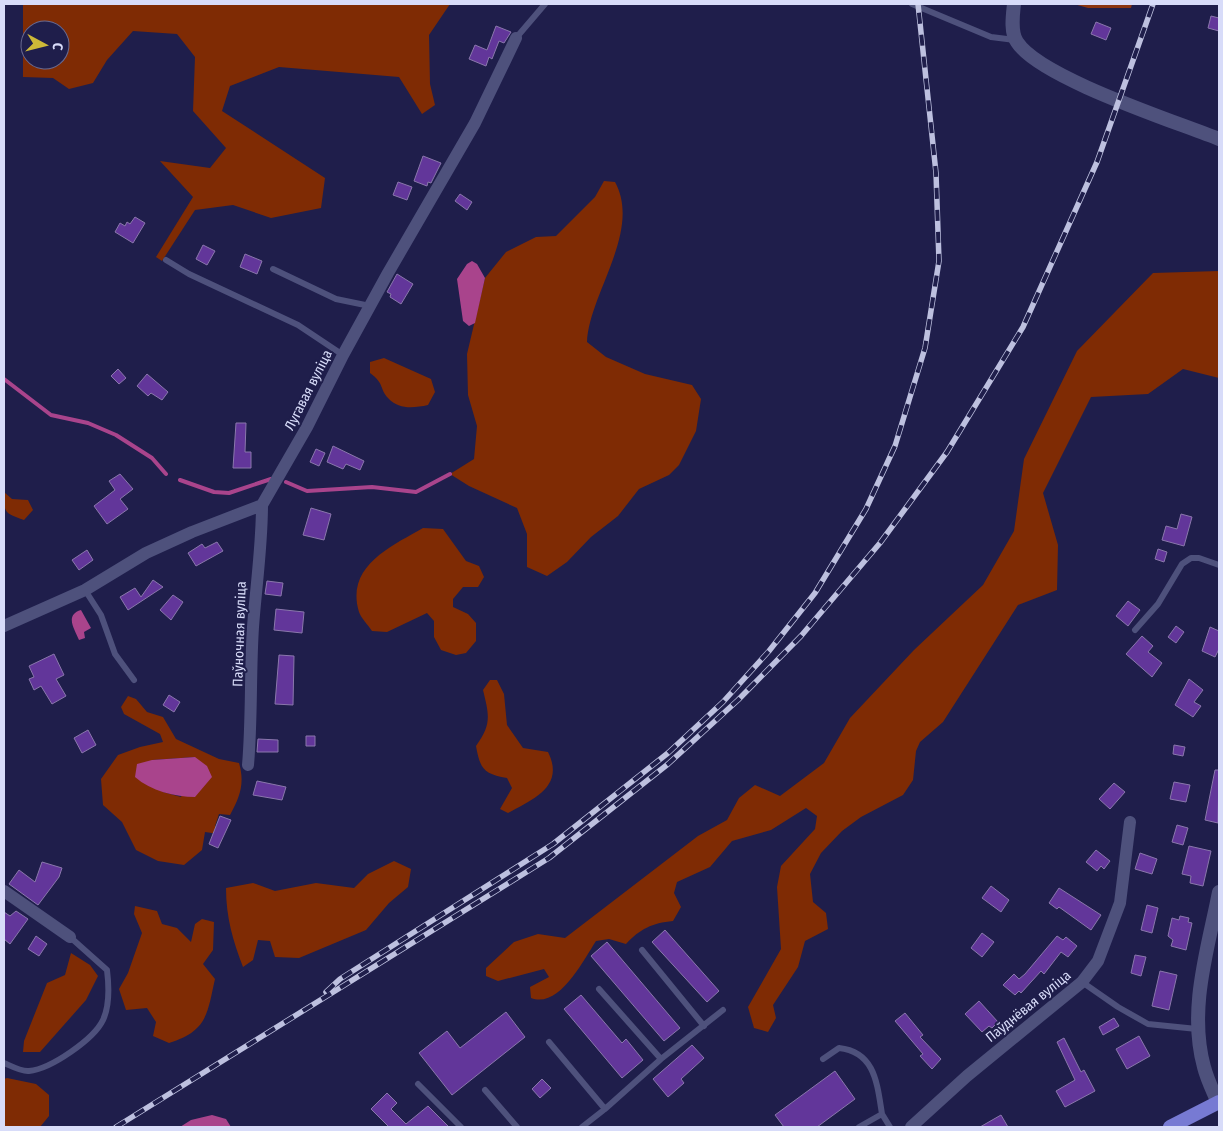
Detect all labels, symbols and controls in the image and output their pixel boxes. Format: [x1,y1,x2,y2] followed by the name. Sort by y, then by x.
[20,20,70,70] north arrow
[48,42,66,52] text: С
[281,347,336,433] street label: Лугавая вуліца
[229,581,250,687] street label: Паўночная вуліца
[982,967,1074,1046] street label: Паўднёвая вуліца

